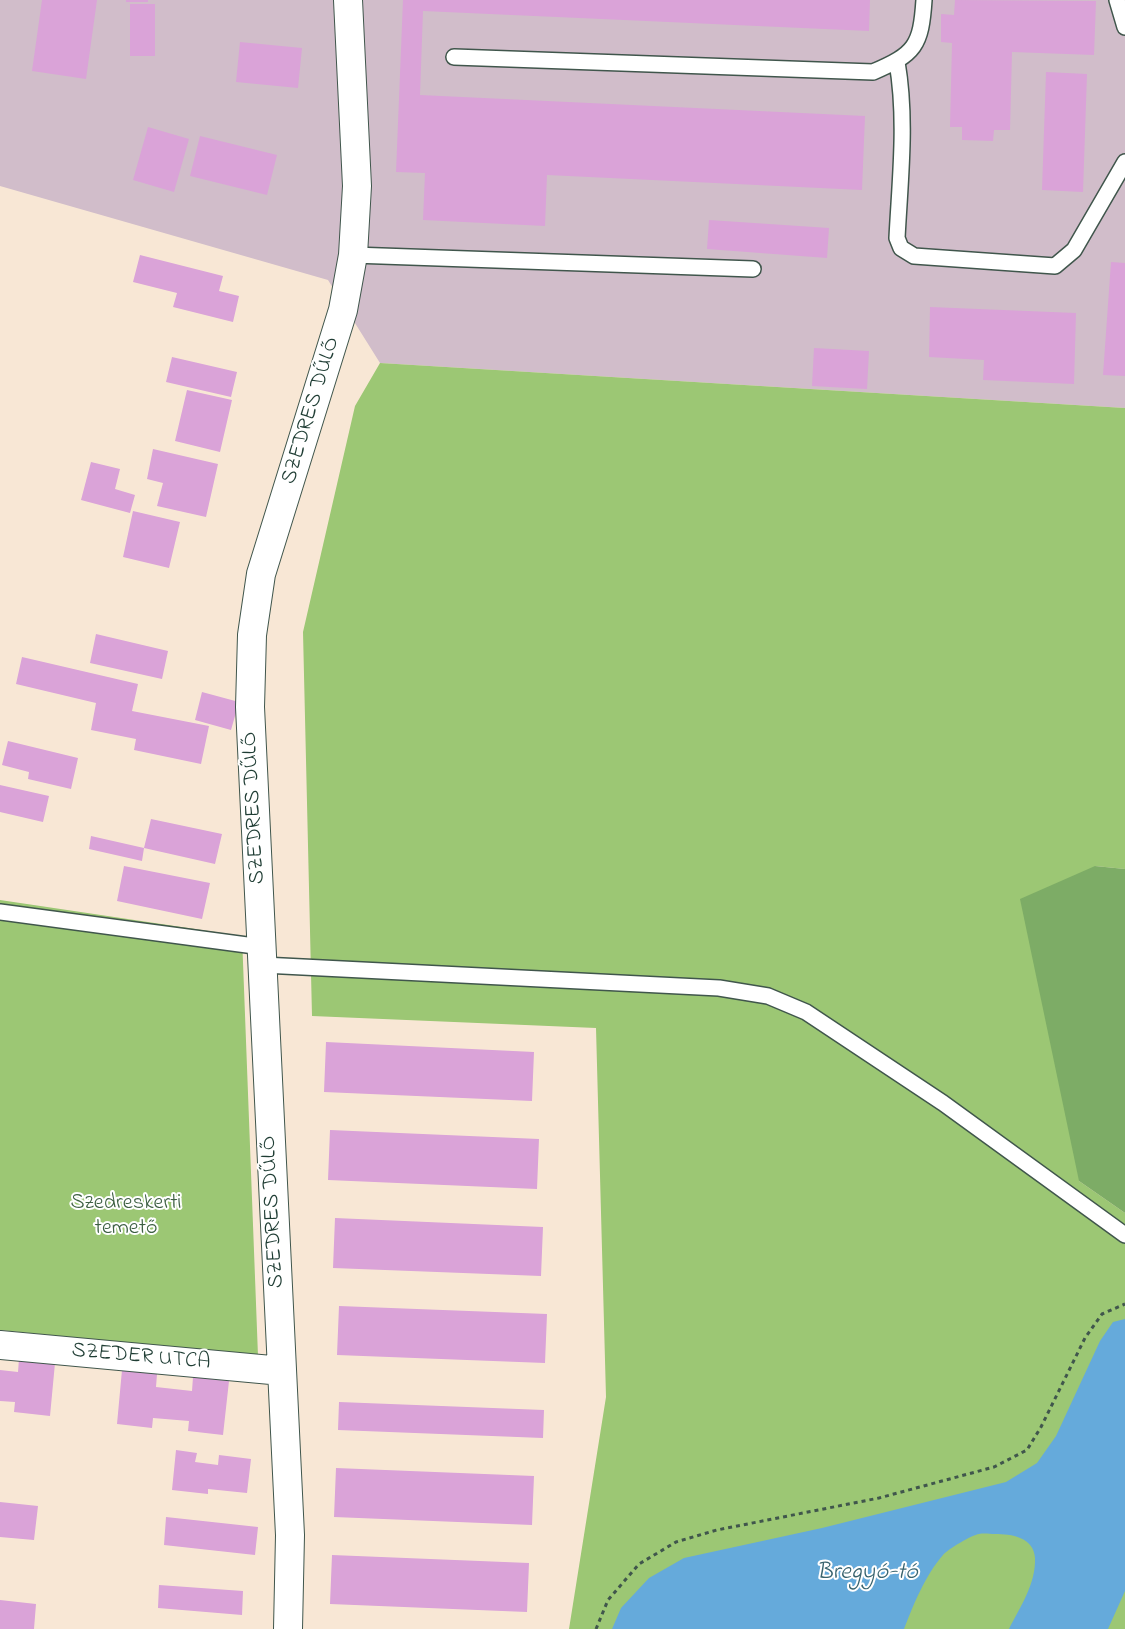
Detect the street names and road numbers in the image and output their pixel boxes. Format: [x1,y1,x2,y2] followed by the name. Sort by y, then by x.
[277,334,347,488] street label: SZEDRES DŰLŐ
[238,731,272,885] street label: SZEDRES DŰLŐ
[257,1135,291,1289] street label: SZEDRES DŰLŐ
[70,1339,212,1377] street label: SZEDER UTCA

